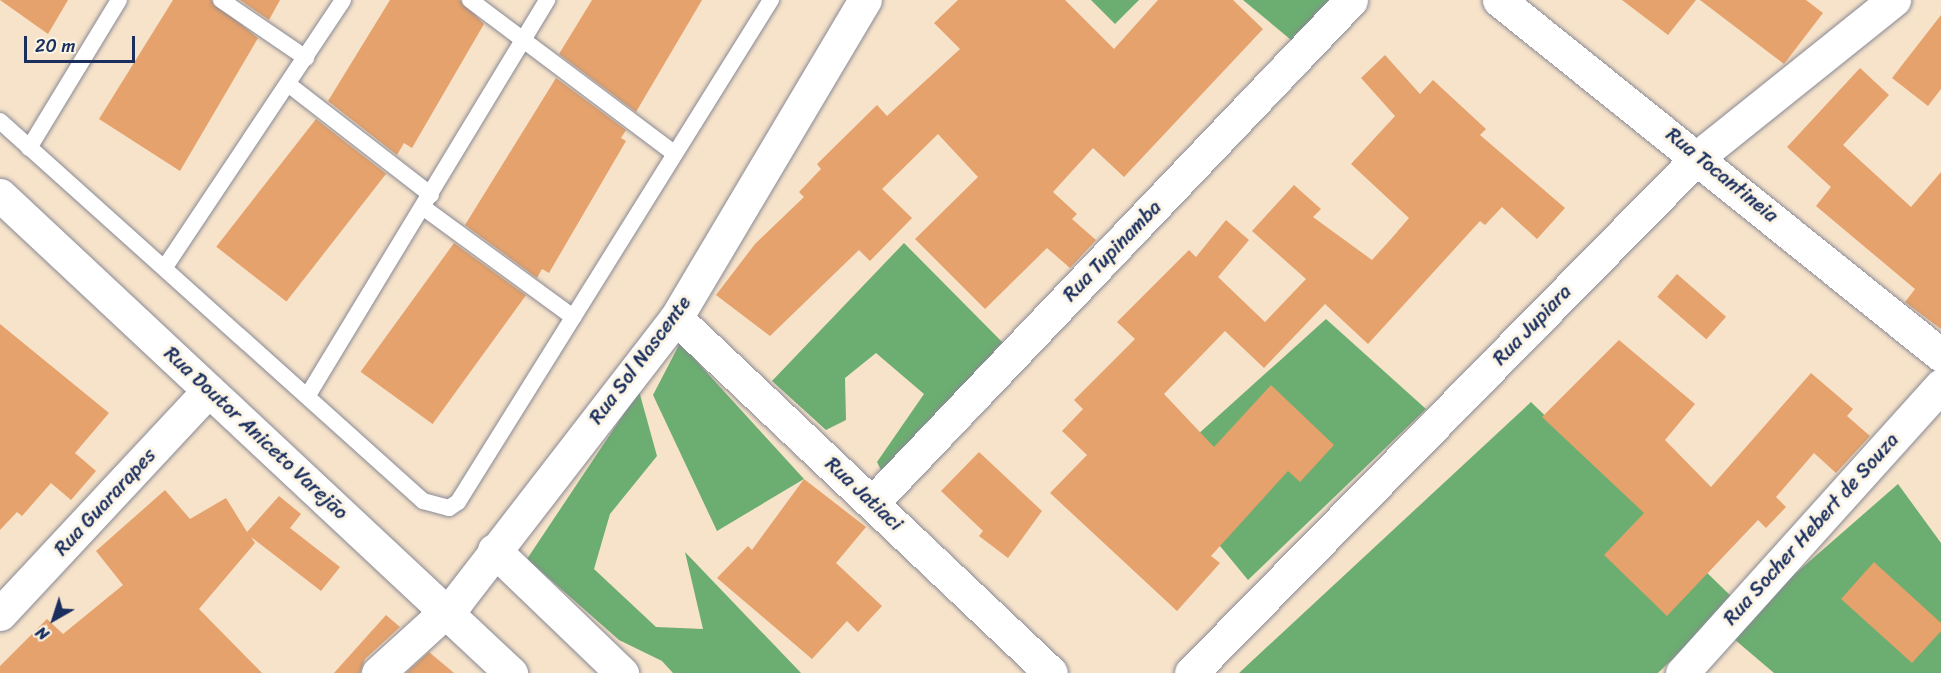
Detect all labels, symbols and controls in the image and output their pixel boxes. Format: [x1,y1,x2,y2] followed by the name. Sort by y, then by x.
[27,24,138,62] scale bar
[35,30,75,62] text: 20 m
[1661,122,1783,228] street label: Rua Tocantineia
[1058,195,1166,307] street label: Rua Tupinamba
[1488,280,1576,370] street label: Rua Jupiara
[584,291,696,429] street label: Rua Sol Nascente
[160,342,352,524] street label: Rua Doutor Aniceto Varejão
[1718,428,1904,630] street label: Rua Socher Hebert de Souza
[49,443,161,561] street label: Rua Guararapes
[820,452,908,536] street label: Rua Jatiaci
[24,589,84,649] north arrow
[29,619,56,648] text: N

